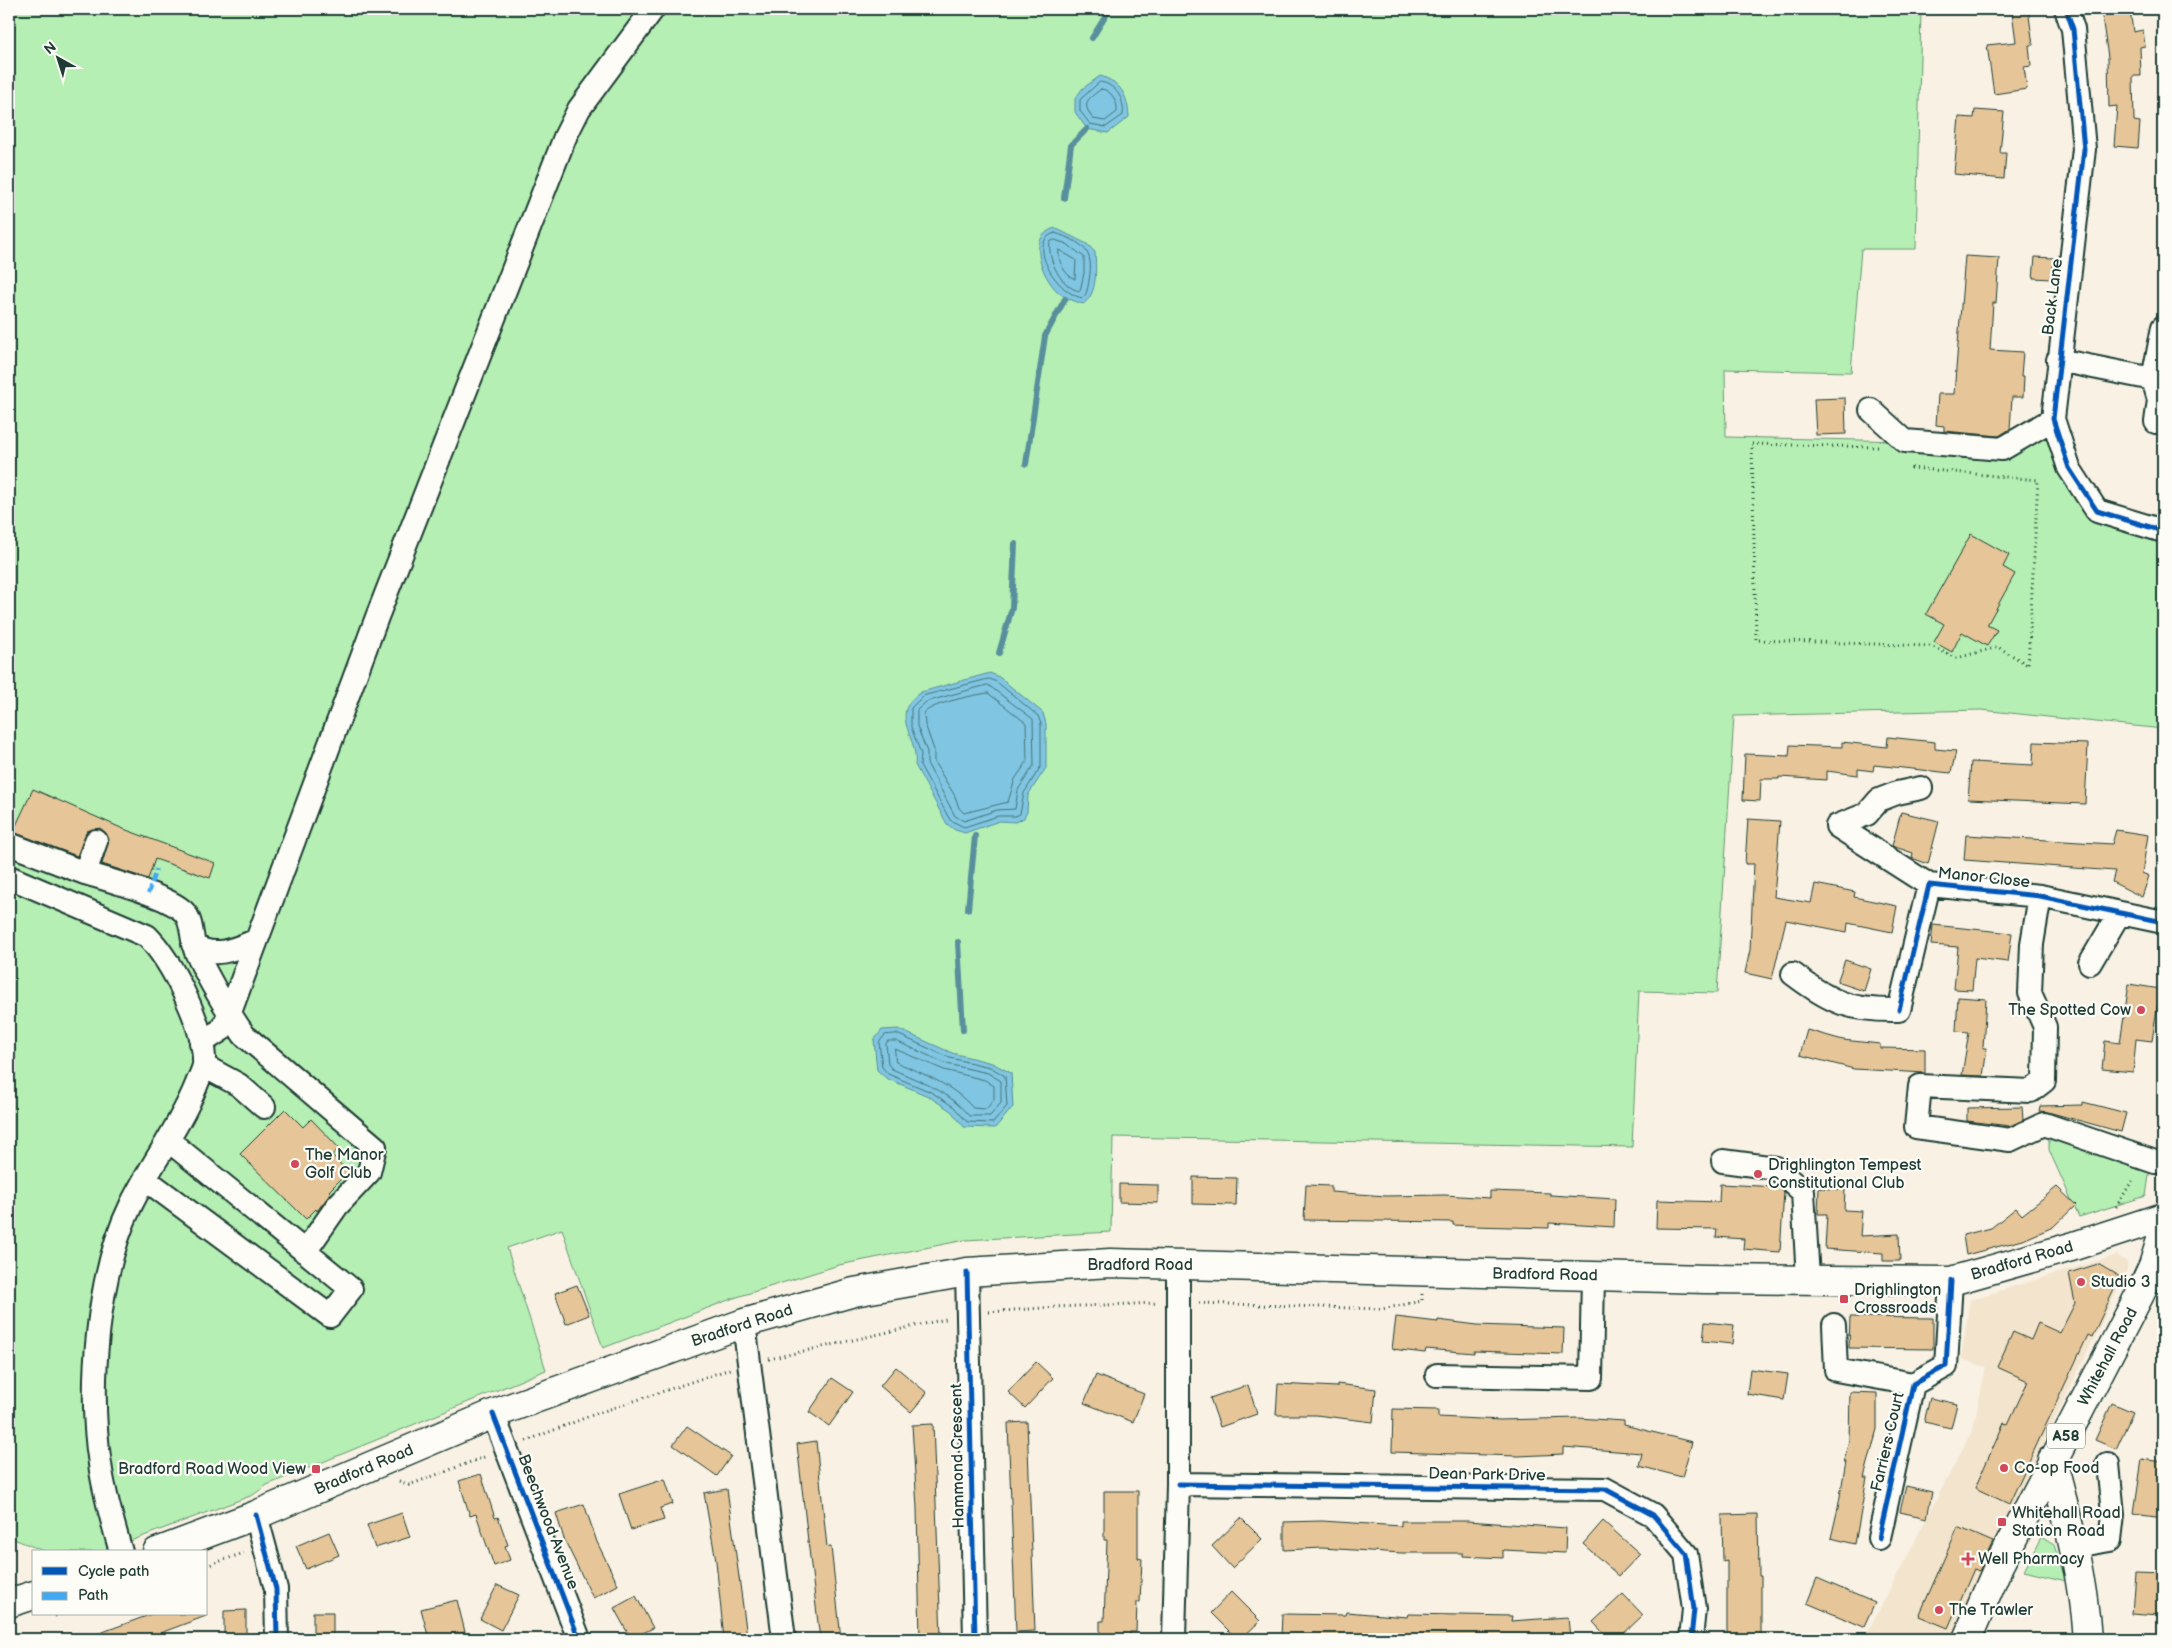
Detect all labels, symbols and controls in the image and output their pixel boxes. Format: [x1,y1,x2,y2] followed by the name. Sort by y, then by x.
[32,32,82,82] north arrow
[41,38,60,58] text: N
[2039,257,2067,336] street label: Back Lane
[1937,864,2031,892] street label: Manor Close
[2008,1001,2131,1020] place label: The Spotted Cow
[2135,1004,2147,1016] marker: The Spotted Cow
[305,1146,384,1183] place label: The Manor Golf Club
[1768,1156,1922,1193] place label: Drighlington Tempest Constitutional Club
[289,1158,301,1170] marker: The Manor Golf Club
[1752,1168,1764,1180] marker: Drighlington Tempest Constitutional Club
[1969,1237,2075,1285] street label: Bradford Road
[1087,1256,1193,1275] street label: Bradford Road
[1492,1265,1598,1285] street label: Bradford Road
[2091,1273,2151,1292] place label: Studio 3
[2075,1276,2087,1288] marker: Studio 3
[1854,1281,1941,1318] place label: Drighlington Crossroads
[1838,1293,1850,1305] marker: Drighlington Crossroads
[689,1301,795,1351] street label: Bradford Road
[2074,1305,2142,1409] street label: Whitehall Road
[947,1383,969,1529] street label: Hammond Crescent
[1867,1391,1909,1493] street label: Farriers Court
[2047,1424,2085,1448] road number: A58
[312,1441,416,1499] street label: Bradford Road
[513,1452,583,1593] street label: Beechwood Avenue
[2014,1459,2099,1478] place label: Co-op Food
[118,1460,306,1479] place label: Bradford Road Wood View
[1998,1462,2010,1474] marker: Co-op Food
[310,1463,322,1475] marker: Bradford Road Wood View
[1428,1464,1546,1486] street label: Dean Park Drive
[2012,1504,2121,1541] place label: Whitehall Road Station Road
[1996,1516,2008,1528] marker: Whitehall Road Station Road
[32,1550,208,1616] legend
[1978,1550,2085,1569] place label: Well Pharmacy
[1962,1553,1974,1565] marker: Well Pharmacy
[78,1562,149,1581] text: Cycle path
[78,1586,108,1605] text: Path
[1949,1601,2033,1620] place label: The Trawler
[1933,1604,1945,1616] marker: The Trawler

